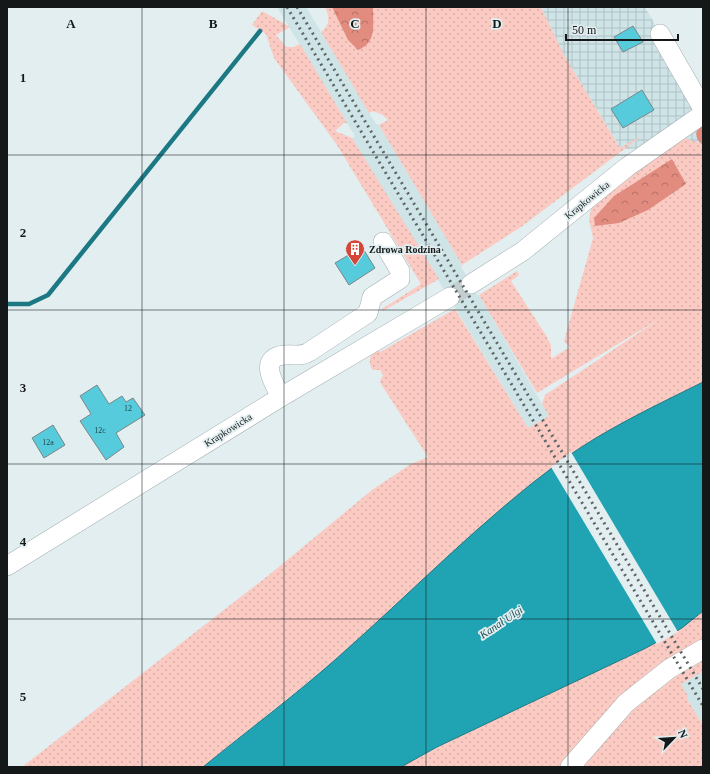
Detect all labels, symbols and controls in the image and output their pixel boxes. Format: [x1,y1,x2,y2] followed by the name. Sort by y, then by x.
[66,16,76,31] text: A
[209,16,218,31] text: B
[350,16,360,31] text: C
[492,16,502,31] text: D
[566,16,678,42] scale bar
[572,23,597,37] text: 50 m
[20,70,26,85] text: 1
[563,178,612,221] street label: Krapkowicka
[20,225,26,240] text: 2
[344,238,366,266] building icon: Zdrowa Rodzina
[369,244,441,255] place label: Zdrowa Rodzina
[20,380,27,395] text: 3
[124,404,132,413] house number: 12
[202,411,254,449] street label: Krapkowicka
[94,426,106,435] house number: 12c
[42,438,54,447] house number: 12a
[20,534,27,549] text: 4
[476,603,525,641] water label: Kanał Ulgi
[20,689,27,704] text: 5
[654,718,694,758] north arrow
[676,728,690,740] text: N

